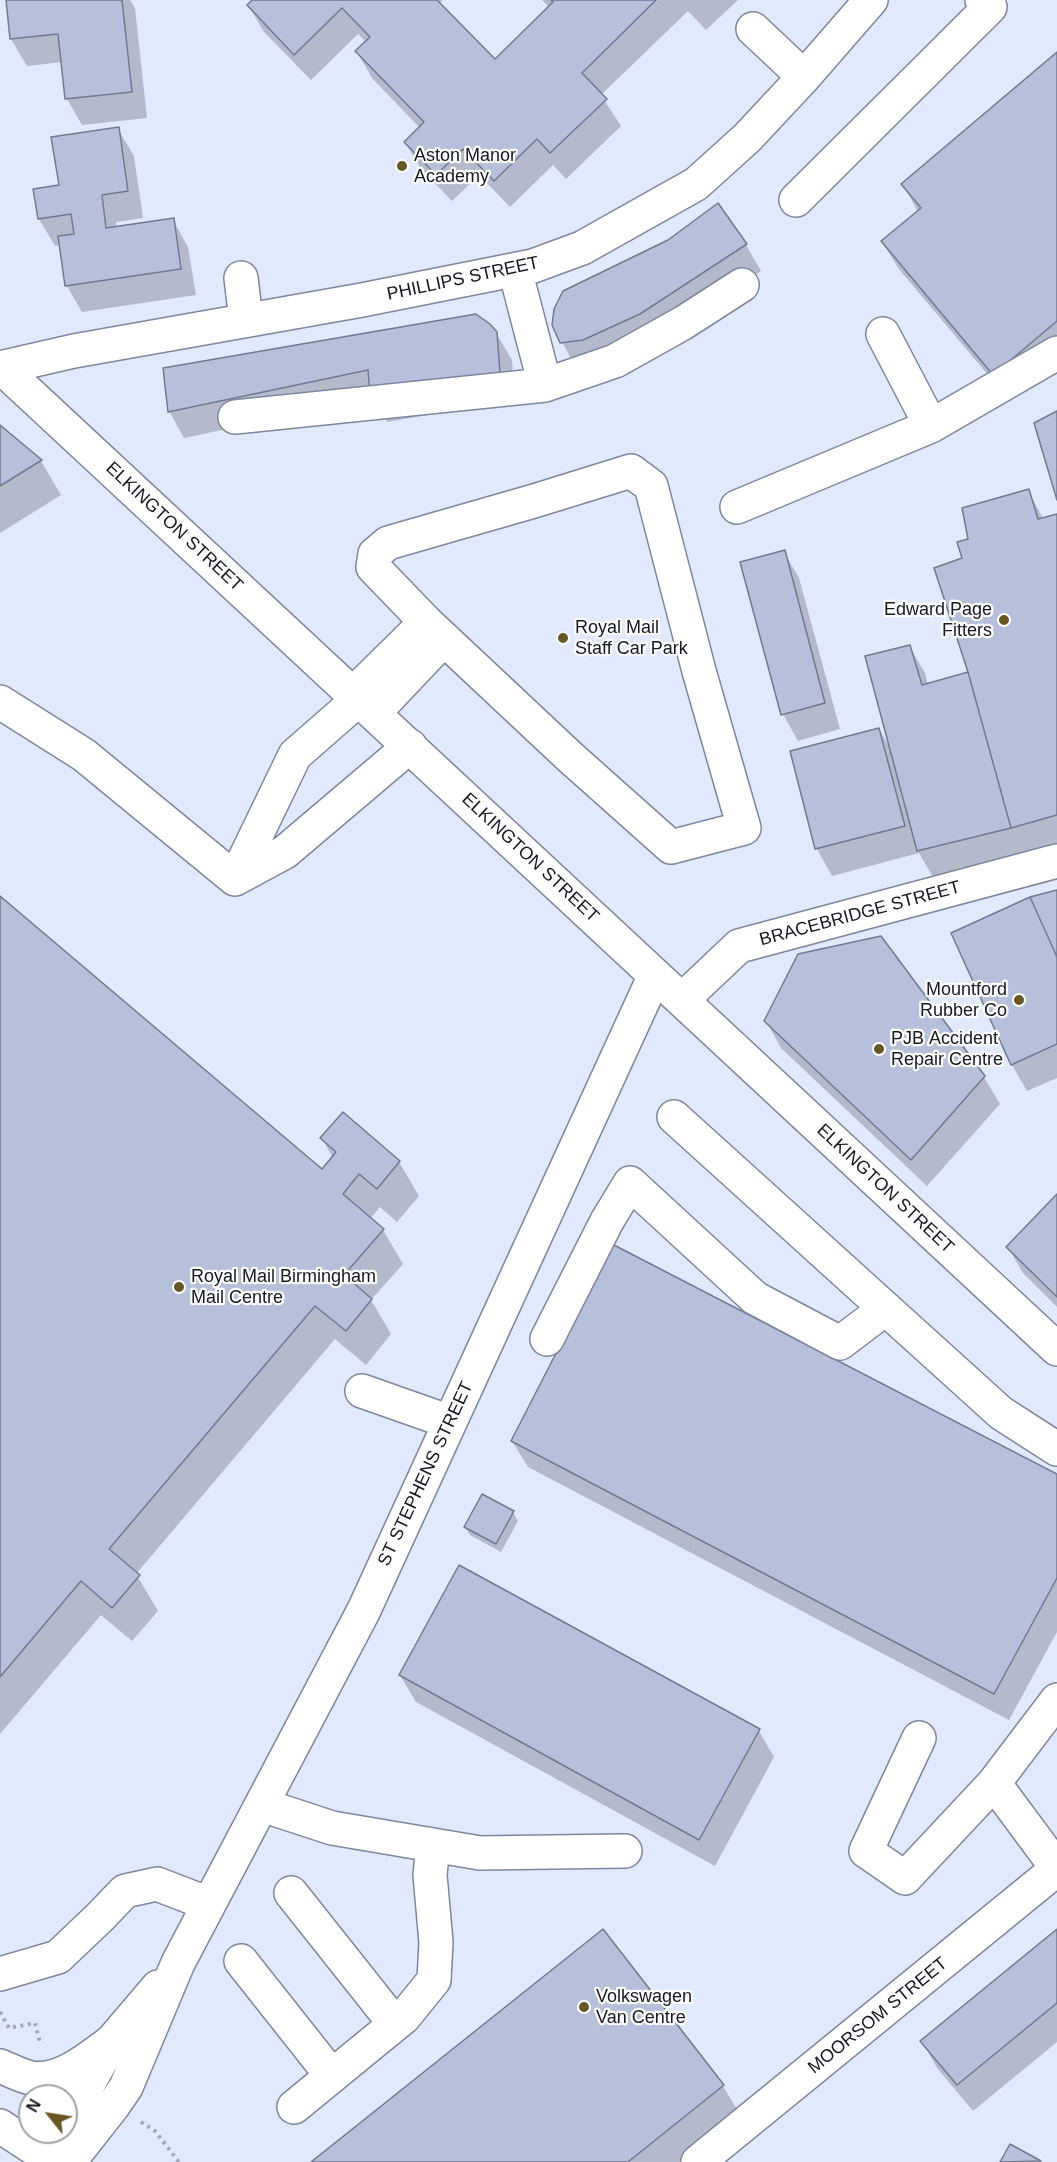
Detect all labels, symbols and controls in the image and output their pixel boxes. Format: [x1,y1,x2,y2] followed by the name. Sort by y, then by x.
[414,145,516,188] place label: Aston Manor Academy
[395,159,409,173] marker: Aston Manor Academy
[385,252,541,306] street label: PHILLIPS STREET
[101,458,247,596] street label: ELKINGTON STREET
[884,599,992,642] place label: Edward Page Fitters
[997,613,1011,627] marker: Edward Page Fitters
[575,617,688,660] place label: Royal Mail Staff Car Park
[556,631,570,645] marker: Royal Mail Staff Car Park
[457,789,603,927] street label: ELKINGTON STREET
[757,877,963,951] street label: BRACEBRIDGE STREET
[920,979,1007,1022] place label: Mountford Rubber Co
[1012,993,1026,1007] marker: Mountford Rubber Co
[891,1028,1003,1070] place label: PJB Accident Repair Centre
[872,1042,886,1056] marker: PJB Accident Repair Centre
[812,1120,958,1258] street label: ELKINGTON STREET
[191,1266,376,1308] place label: Royal Mail Birmingham Mail Centre
[172,1280,186,1294] marker: Royal Mail Birmingham Mail Centre
[374,1378,478,1570] street label: ST STEPHENS STREET
[804,1953,952,2079] street label: MOORSOM STREET
[596,1986,692,2028] place label: Volkswagen Van Centre
[577,2000,591,2014] marker: Volkswagen Van Centre
[18,2084,78,2144] north arrow
[23,2096,44,2115] text: N

